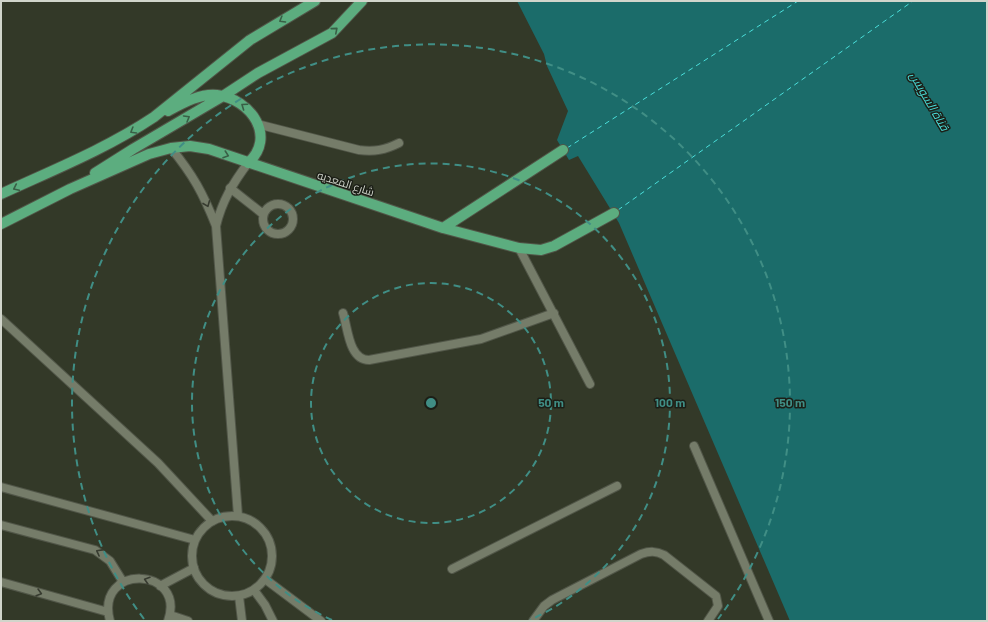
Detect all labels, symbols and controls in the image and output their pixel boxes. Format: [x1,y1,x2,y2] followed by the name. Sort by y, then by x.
[279,16,286,23] one-way arrow
[330,27,337,34] one-way arrow
[907,69,953,134] water label: قناة السويس
[241,104,248,111] one-way arrow
[183,115,190,122] one-way arrow
[130,127,137,134] one-way arrow
[222,150,229,159] one-way arrow
[315,168,376,200] street label: شارع المعديه
[12,183,20,191] one-way arrow
[203,200,211,207] one-way arrow
[538,395,564,409] text: 50 m
[655,395,685,409] text: 100 m
[775,395,805,409] text: 150 m
[424,396,438,410] centre of rings
[96,550,103,557] one-way arrow
[144,576,151,585] one-way arrow
[35,588,42,597] one-way arrow

